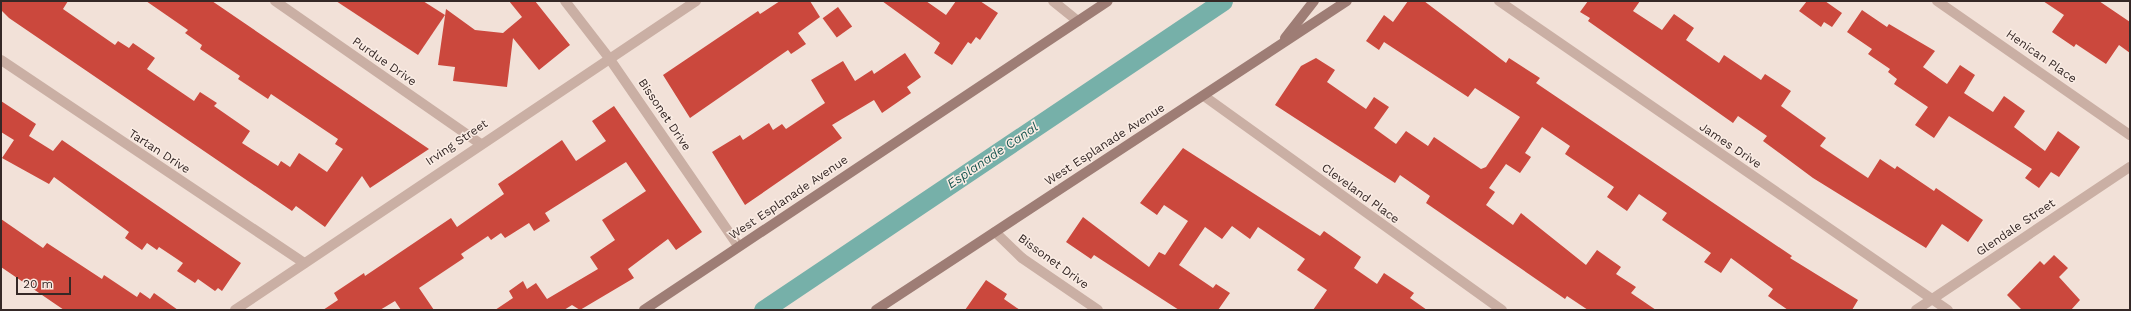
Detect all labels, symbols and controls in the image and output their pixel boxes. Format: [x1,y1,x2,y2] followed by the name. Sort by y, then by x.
[2003,27,2079,87] street label: Henican Place
[349,35,419,89] street label: Purdue Drive
[635,76,693,154] street label: Bissonet Drive
[1042,101,1168,189] street label: West Esplanade Avenue
[423,117,491,169] street label: Irving Street
[944,120,1042,192] water label: Esplanade Canal
[1696,120,1764,172] street label: James Drive
[125,127,193,177] street label: Tartan Drive
[727,153,851,243] street label: West Esplanade Avenue
[1318,161,1402,227] street label: Cleveland Place
[1974,196,2058,260] street label: Glendale Street
[1015,231,1091,293] street label: Bissonet Drive
[18,269,73,295] scale bar
[23,277,53,291] text: 20 m

